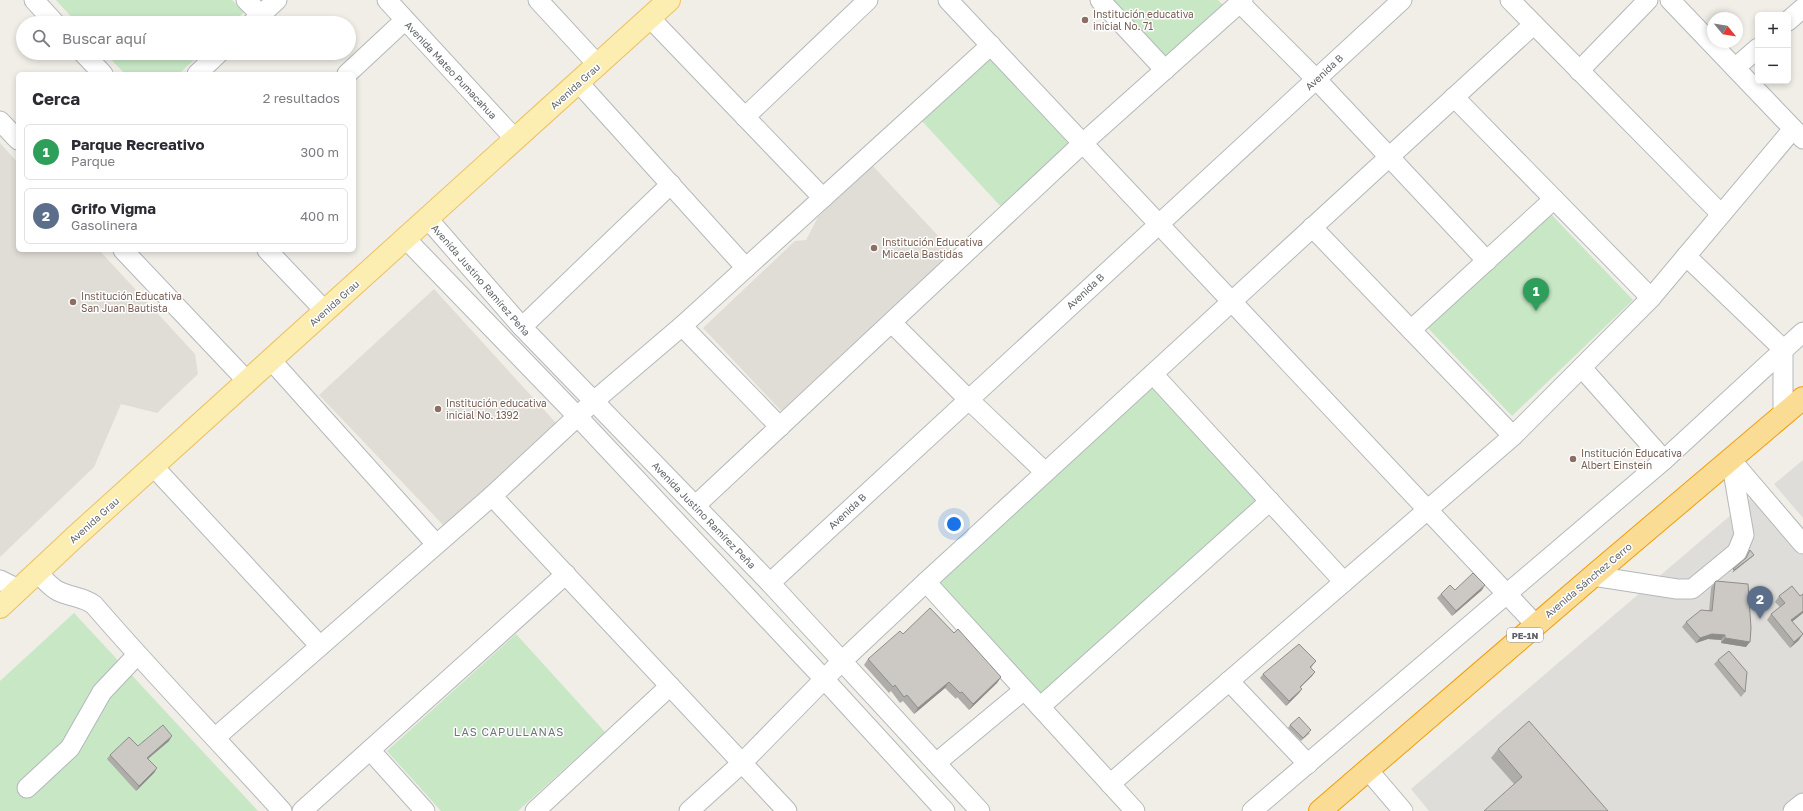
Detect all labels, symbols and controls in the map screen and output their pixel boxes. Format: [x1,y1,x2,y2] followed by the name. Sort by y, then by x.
[1093,8,1194,32] place label: Institución educativa inicial No. 71
[1707,12,1743,48] north arrow
[1755,12,1791,84] map controls
[1755,12,1791,48] button: +
[1080,15,1090,25] marker: Institución educativa inicial No. 71
[16,16,356,60] search box
[403,19,499,121] street label: Avenida Mateo Pumacahua
[30,27,52,49] icon: search
[62,29,146,47] text: Buscar aquí
[1755,48,1791,84] button: −
[1303,51,1346,92] street label: Avenida B
[548,60,602,112] street label: Avenida Grau
[32,88,80,109] text: Cerca
[263,90,340,106] text: 2 resultados
[71,135,205,153] text: Parque Recreativo
[43,144,49,160] text: 1
[301,144,339,160] text: 300 m
[71,153,115,169] text: Parque
[71,199,156,217] text: Grifo Vigma
[42,208,50,224] text: 2
[300,208,339,224] text: 400 m
[71,217,138,233] text: Gasolinera
[429,222,533,338] street label: Avenida Justino Ramírez Peña
[882,236,983,260] place label: Institución Educativa Micaela Bastidas
[869,243,879,253] marker: Institución Educativa Micaela Bastidas
[1064,270,1107,311] street label: Avenida B
[307,277,361,329] street label: Avenida Grau
[1523,278,1549,311] pin: 1
[81,290,182,314] place label: Institución Educativa San Juan Bautista
[68,297,78,307] marker: Institución Educativa San Juan Bautista
[446,397,547,421] place label: Institución educativa inicial No. 1392
[433,404,443,414] marker: Institución educativa inicial No. 1392
[1581,447,1682,471] place label: Institución Educativa Albert Einstein
[1568,454,1578,464] marker: Institución Educativa Albert Einstein
[650,459,758,571] street label: Avenida Justino Ramírez Peña
[826,490,869,531] street label: Avenida B
[67,494,121,546] street label: Avenida Grau
[944,514,964,534] your location
[1542,540,1634,620] street label: Avenida Sánchez Cerro
[1747,586,1773,619] pin: 2
[1507,628,1543,642] road number: PE-1N
[454,725,564,738] district label: LAS CAPULLANAS

